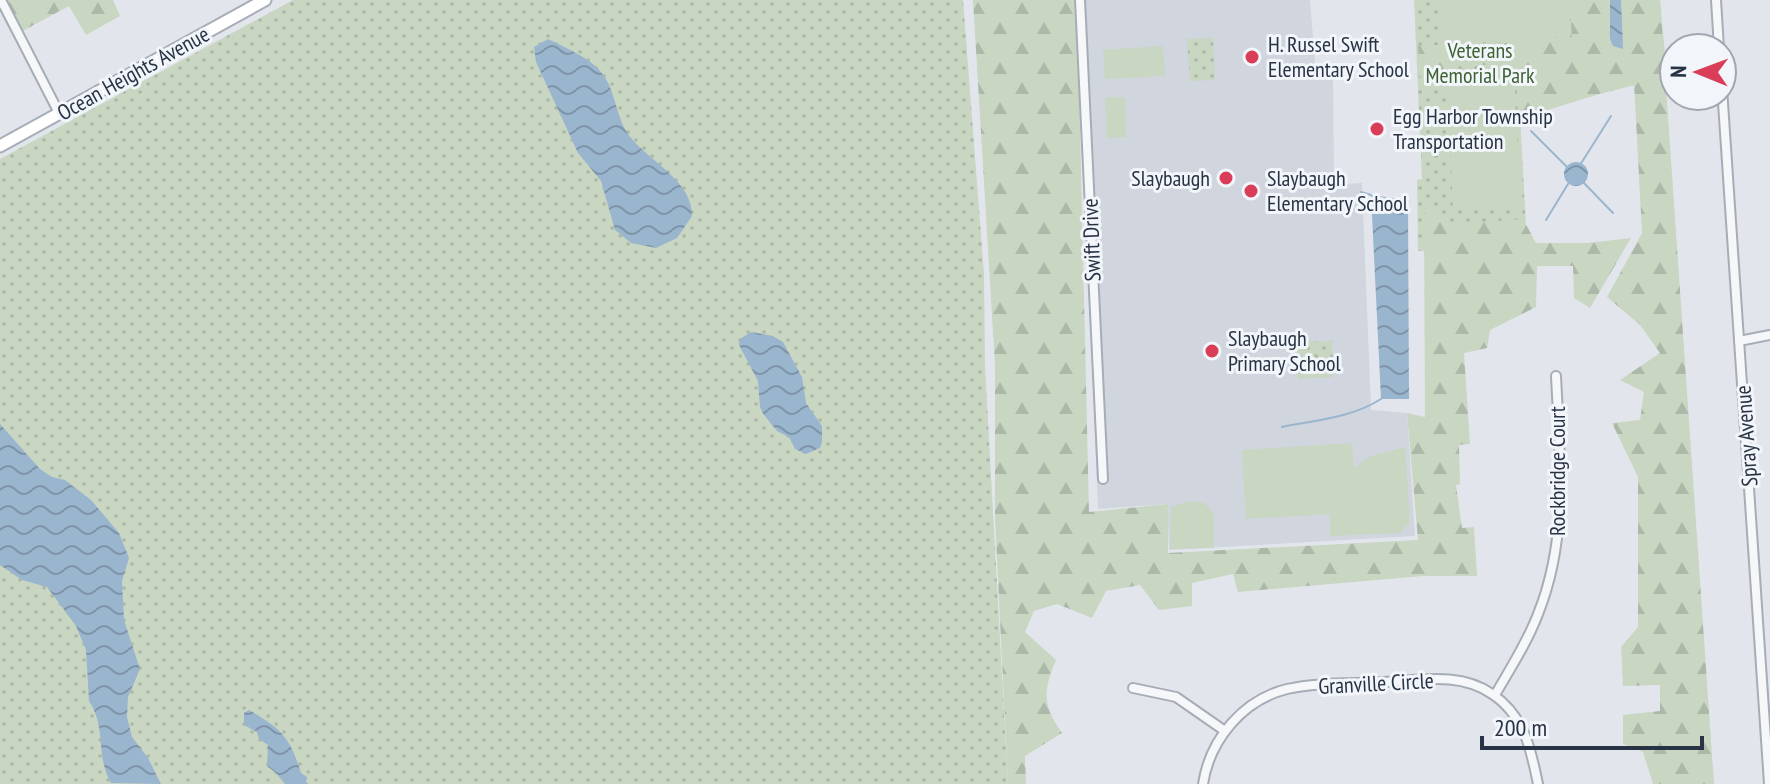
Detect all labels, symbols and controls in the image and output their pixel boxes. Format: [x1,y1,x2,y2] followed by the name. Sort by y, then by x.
[52,20,214,126] street label: Ocean Heights Avenue
[1268,30,1410,83] place label: H. Russel Swift Elementary School
[1658,32,1738,112] north arrow
[1425,36,1535,89] park label: Veterans Memorial Park
[1243,48,1261,66] marker: H. Russel Swift Elementary School
[1664,65,1692,78] text: N
[1393,102,1553,155] place label: Egg Harbor Township Transportation
[1368,120,1386,138] marker: Egg Harbor Township Transportation
[1131,164,1210,192] place label: Slaybaugh
[1267,164,1409,217] place label: Slaybaugh Elementary School
[1217,169,1235,187] marker: Slaybaugh
[1242,182,1260,200] marker: Slaybaugh Elementary School
[1076,198,1106,282] street label: Swift Drive
[1228,324,1342,377] place label: Slaybaugh Primary School
[1203,342,1221,360] marker: Slaybaugh Primary School
[1729,385,1763,487] street label: Spray Avenue
[1543,406,1571,536] street label: Rockbridge Court
[1318,666,1434,700] street label: Granville Circle
[1482,700,1702,750] scale bar
[1494,712,1547,743] text: 200 m

